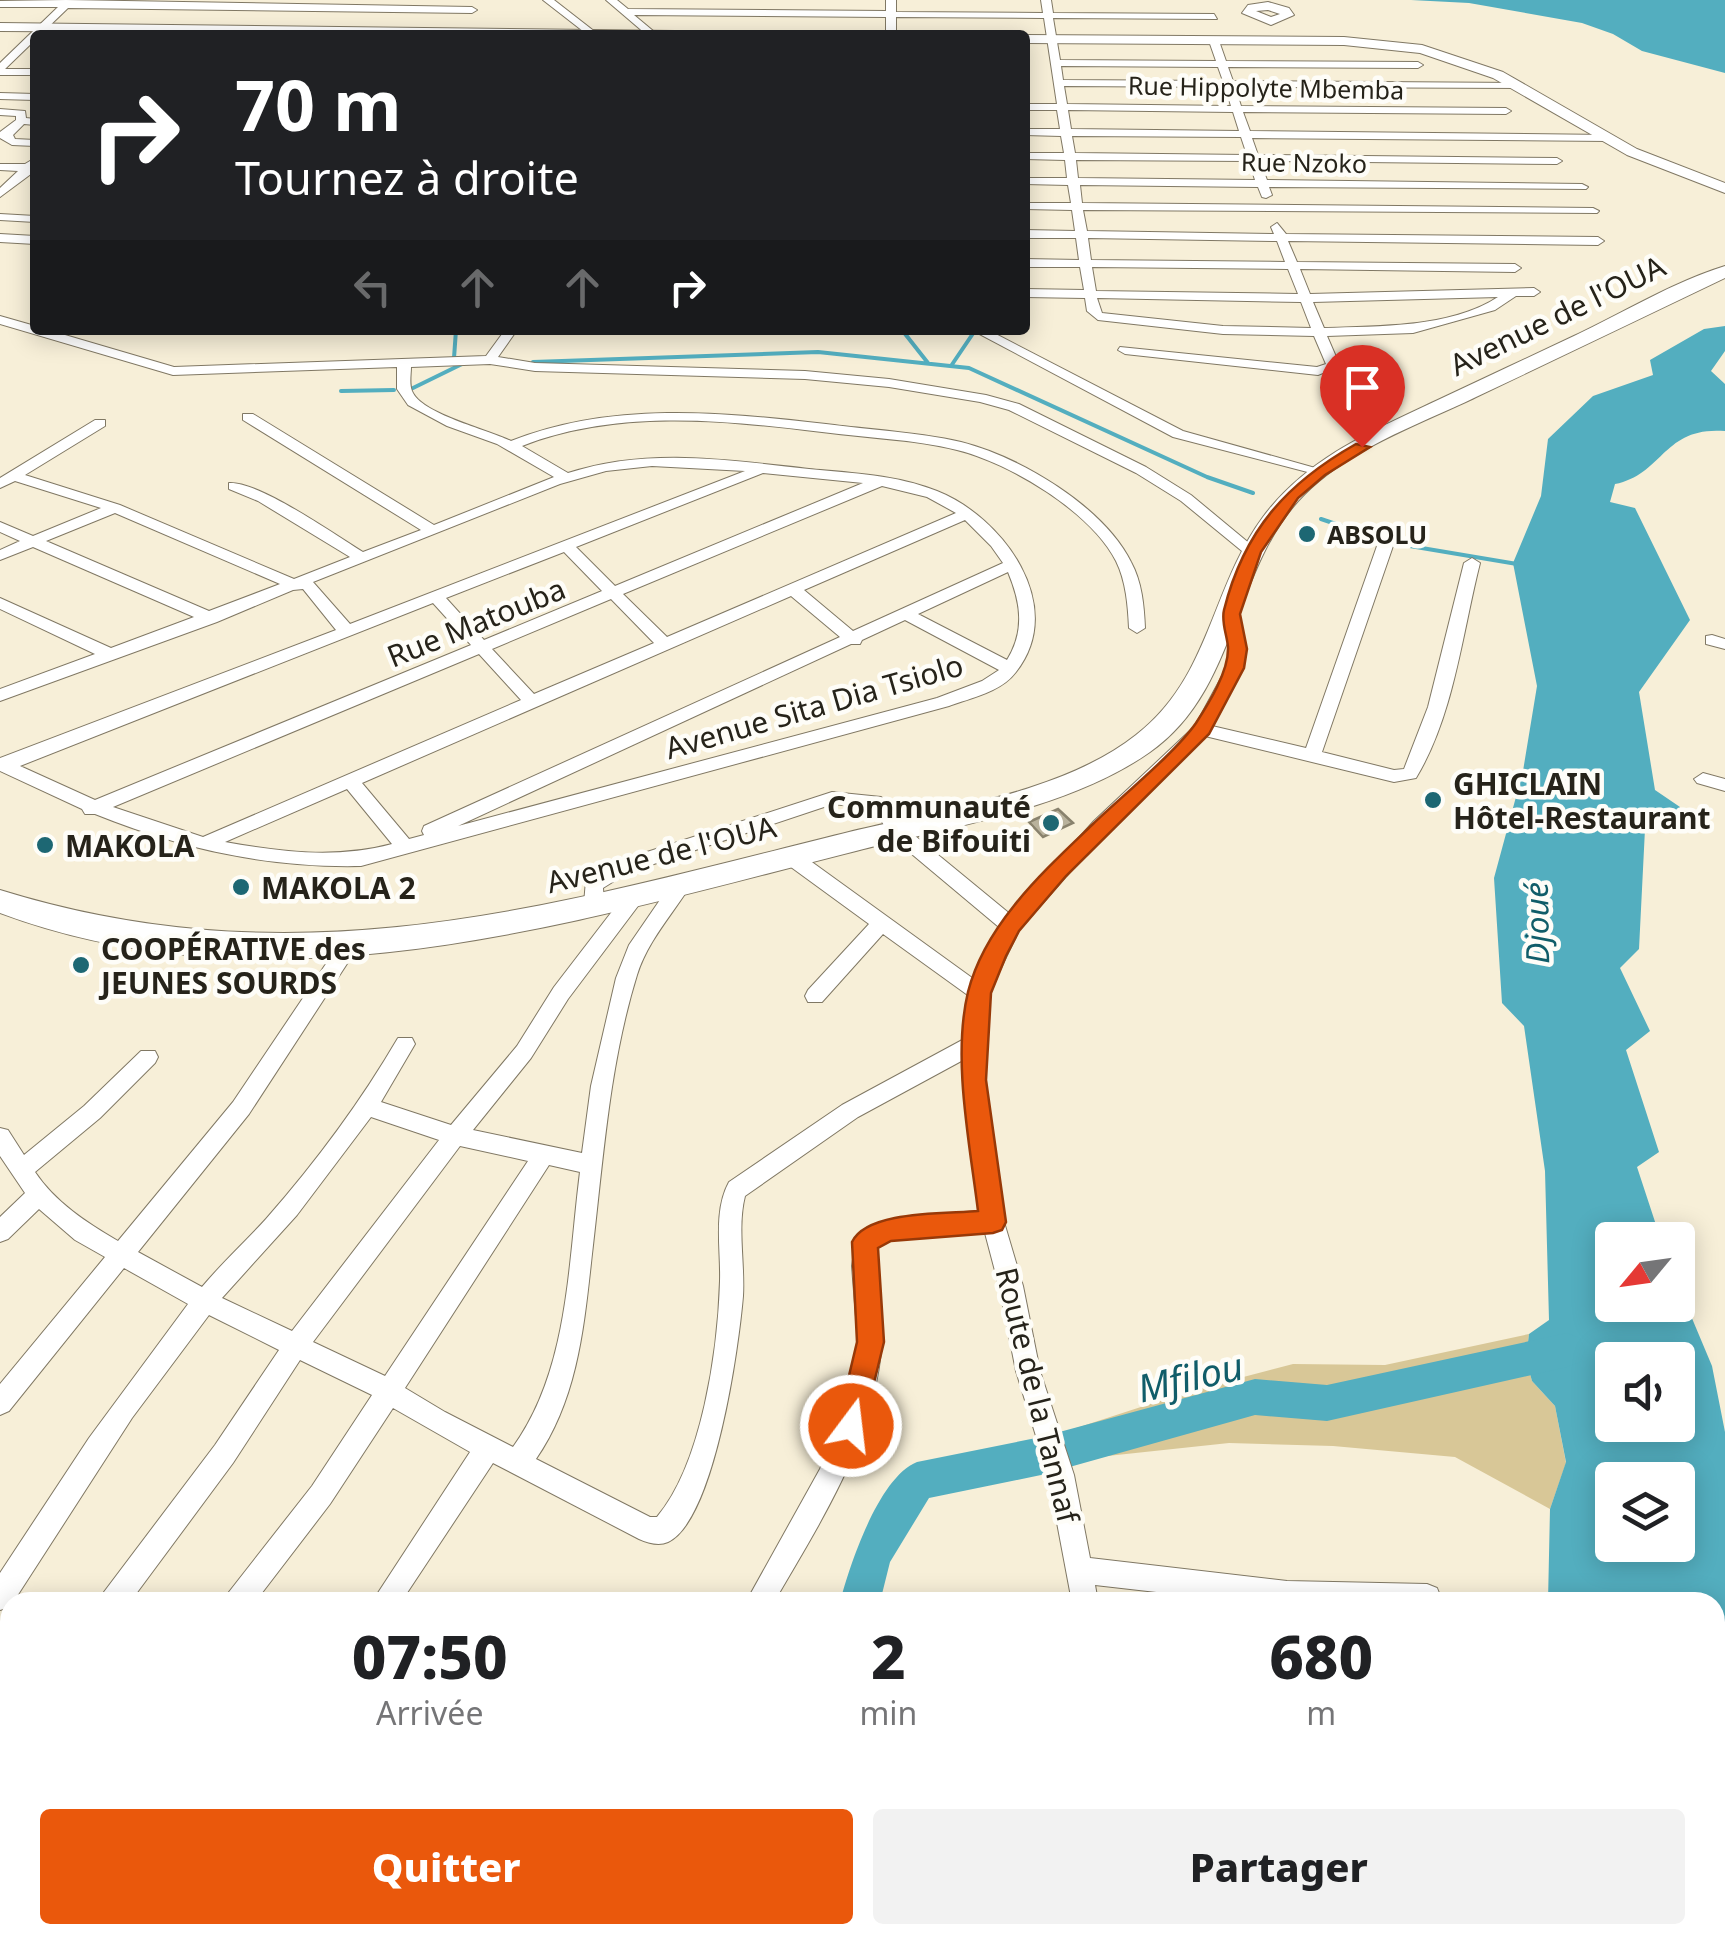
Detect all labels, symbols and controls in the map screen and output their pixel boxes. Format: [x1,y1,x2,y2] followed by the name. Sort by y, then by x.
[235,56,402,152] text: 70 m
[1128,68,1404,106] street label: Rue Hippolyte Mbemba
[70,70,200,200] icon: right
[1241,144,1367,180] street label: Rue Nzoko
[235,147,579,208] text: Tournez à droite
[1442,245,1672,385] street label: Avenue de l'OUA
[345,260,400,315] icon: left
[450,260,505,315] icon: ahead
[555,260,610,315] icon: ahead
[660,260,715,315] icon: right
[1320,345,1405,448] pin
[1335,360,1390,415] icon: arrive
[1327,517,1427,551] place label: ABSOLU
[1296,523,1318,545] marker: ABSOLU
[381,568,571,676] street label: Rue Matouba
[660,644,968,768] street label: Avenue Sita Dia Tsiolo
[1453,763,1711,838] place label: GHICLAIN Hôtel-Restaurant
[827,786,1031,861] place label: Communauté de Bifouiti
[1422,789,1444,811] marker: GHICLAIN Hôtel-Restaurant
[542,805,781,902] street label: Avenue de l'OUA
[1040,812,1062,834] marker: Communauté de Bifouiti
[65,825,195,866] place label: MAKOLA
[34,834,56,856] marker: MAKOLA
[261,867,416,908] place label: MAKOLA 2
[230,876,252,898] marker: MAKOLA 2
[1514,882,1558,964] water label: Djoué
[98,928,366,1003] place label: COOPÉRATIVE des JEUNES SOURDS
[70,954,92,976] marker: COOPÉRATIVE des JEUNES SOURDS
[1595,1222,1695,1322] north arrow
[1595,1222,1695,1562] map controls
[986,1263,1090,1529] street label: Route de la Tannaf
[1132,1339,1248,1413] water label: Mfilou
[1595,1342,1695,1442] button: sound
[799,1374,903,1478] position arrow
[1595,1462,1695,1562] button: layers
[352,1615,508,1697] text: 07:50
[871,1615,906,1697] text: 2
[1269,1615,1373,1697] text: 680
[376,1691,483,1734] text: Arrivée
[859,1691,917,1734] text: min
[1306,1691,1336,1734] text: m
[40,1809,853,1924] button: Quitter
[873,1809,1685,1924] button: Partager

